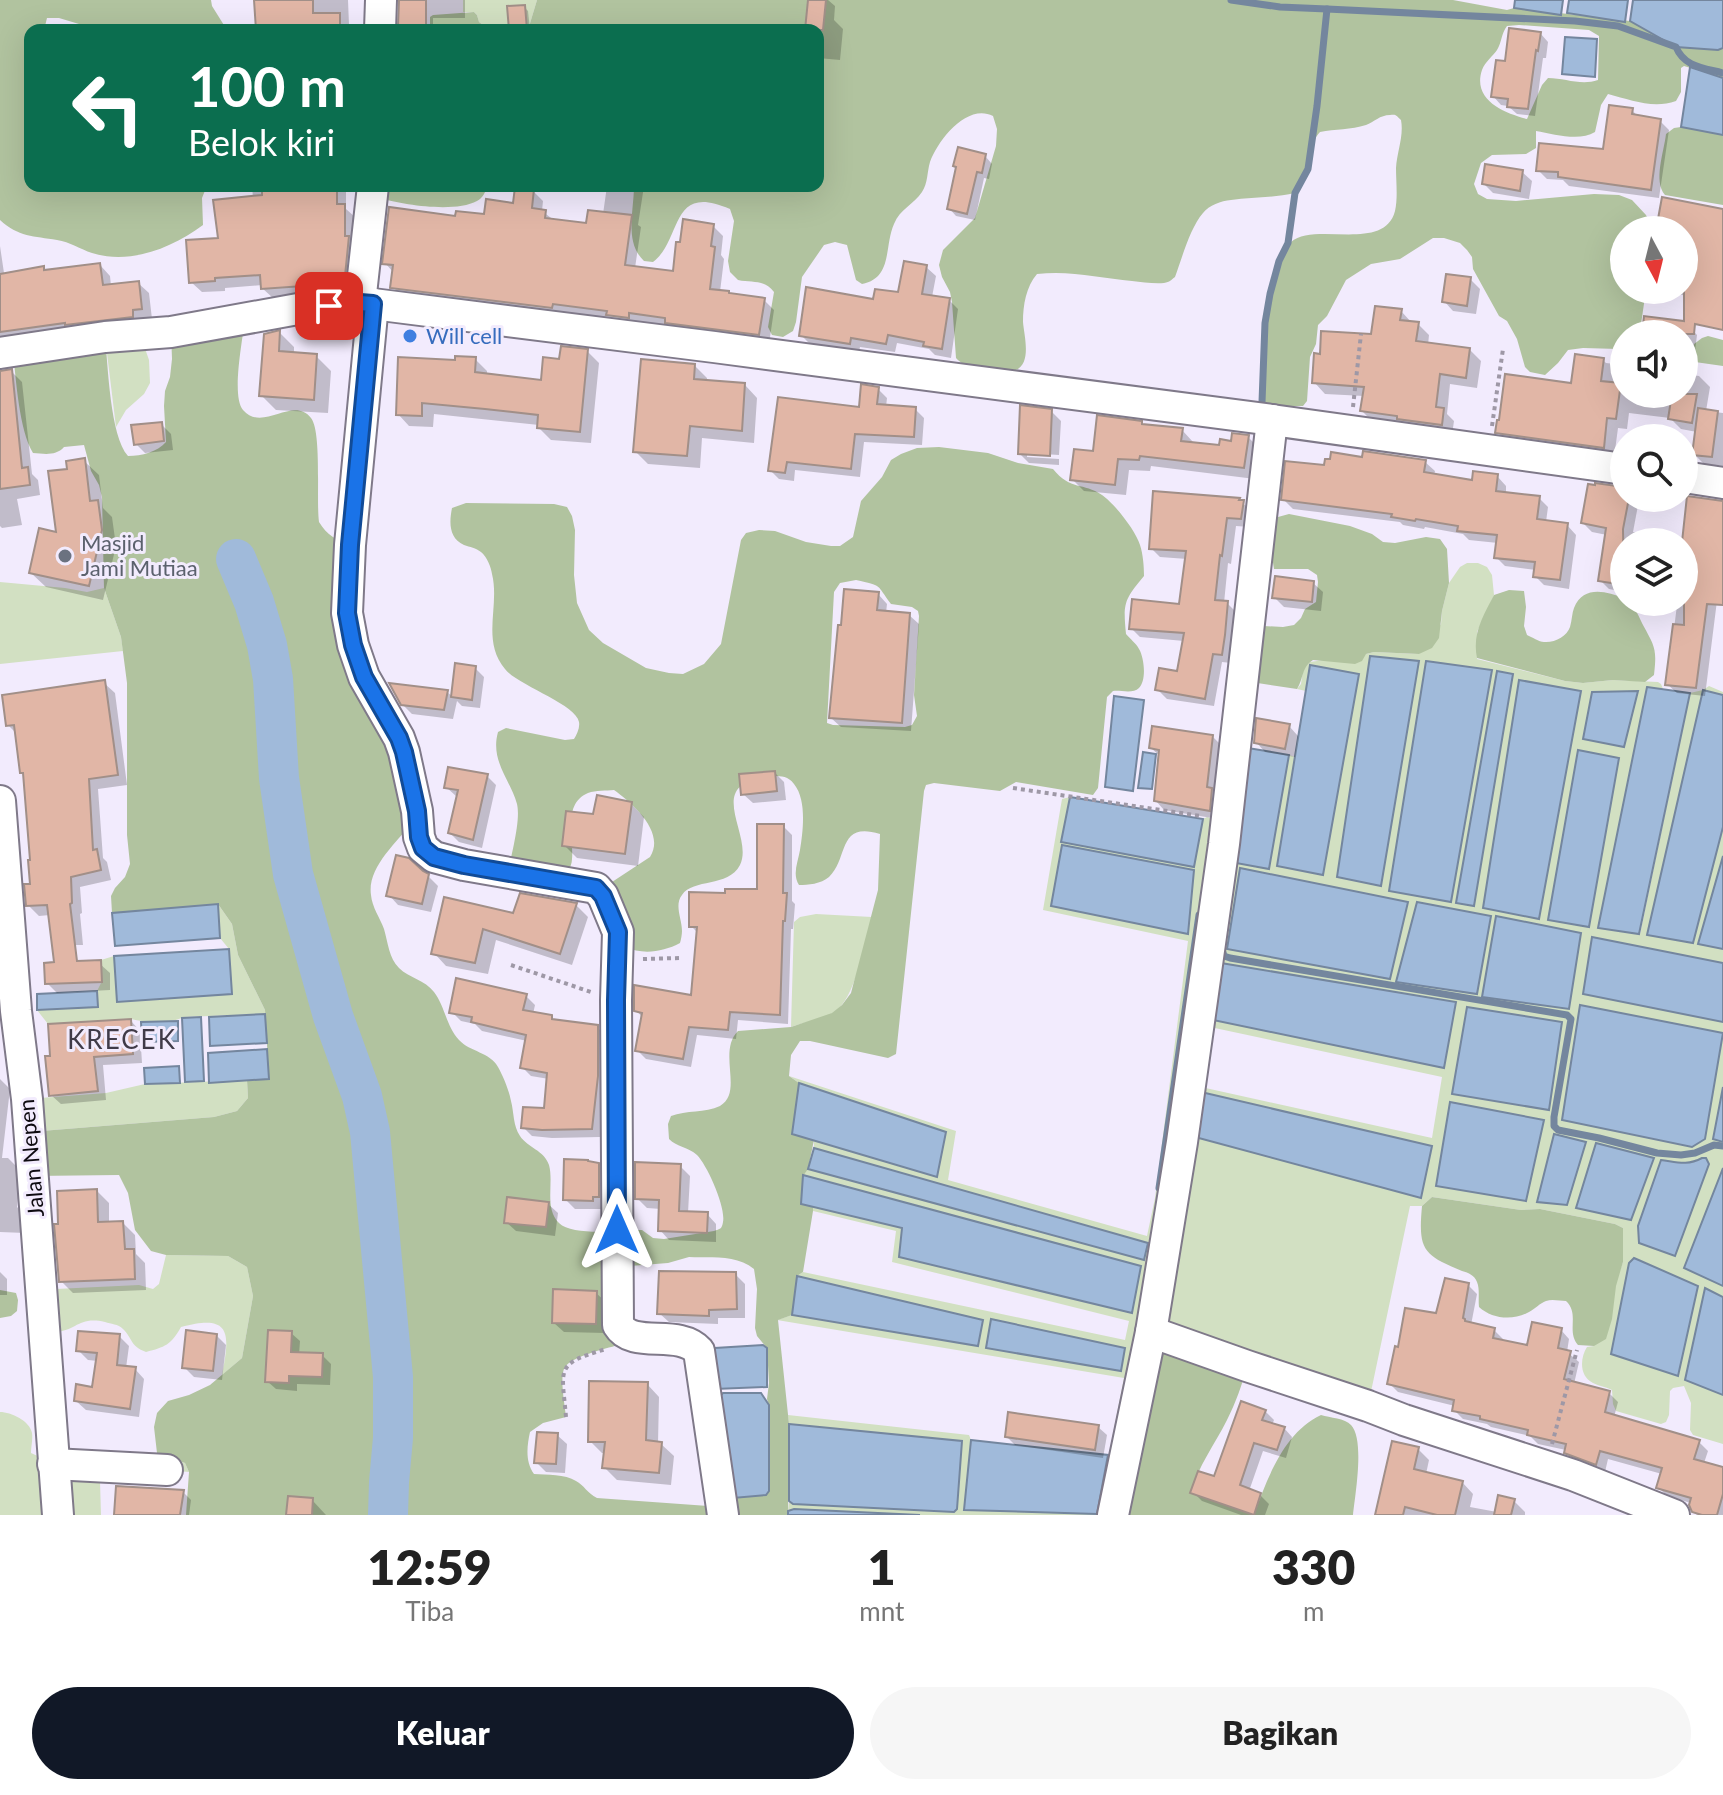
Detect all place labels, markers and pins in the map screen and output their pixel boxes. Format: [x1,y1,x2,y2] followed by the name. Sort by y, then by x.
[295,272,363,340] pin
[426,322,502,349] place label: Will cell
[401,327,419,345] marker: Will cell
[81,529,198,581] place label: Masjid Jami Mutiaa
[56,547,74,565] marker: Masjid Jami Mutiaa

